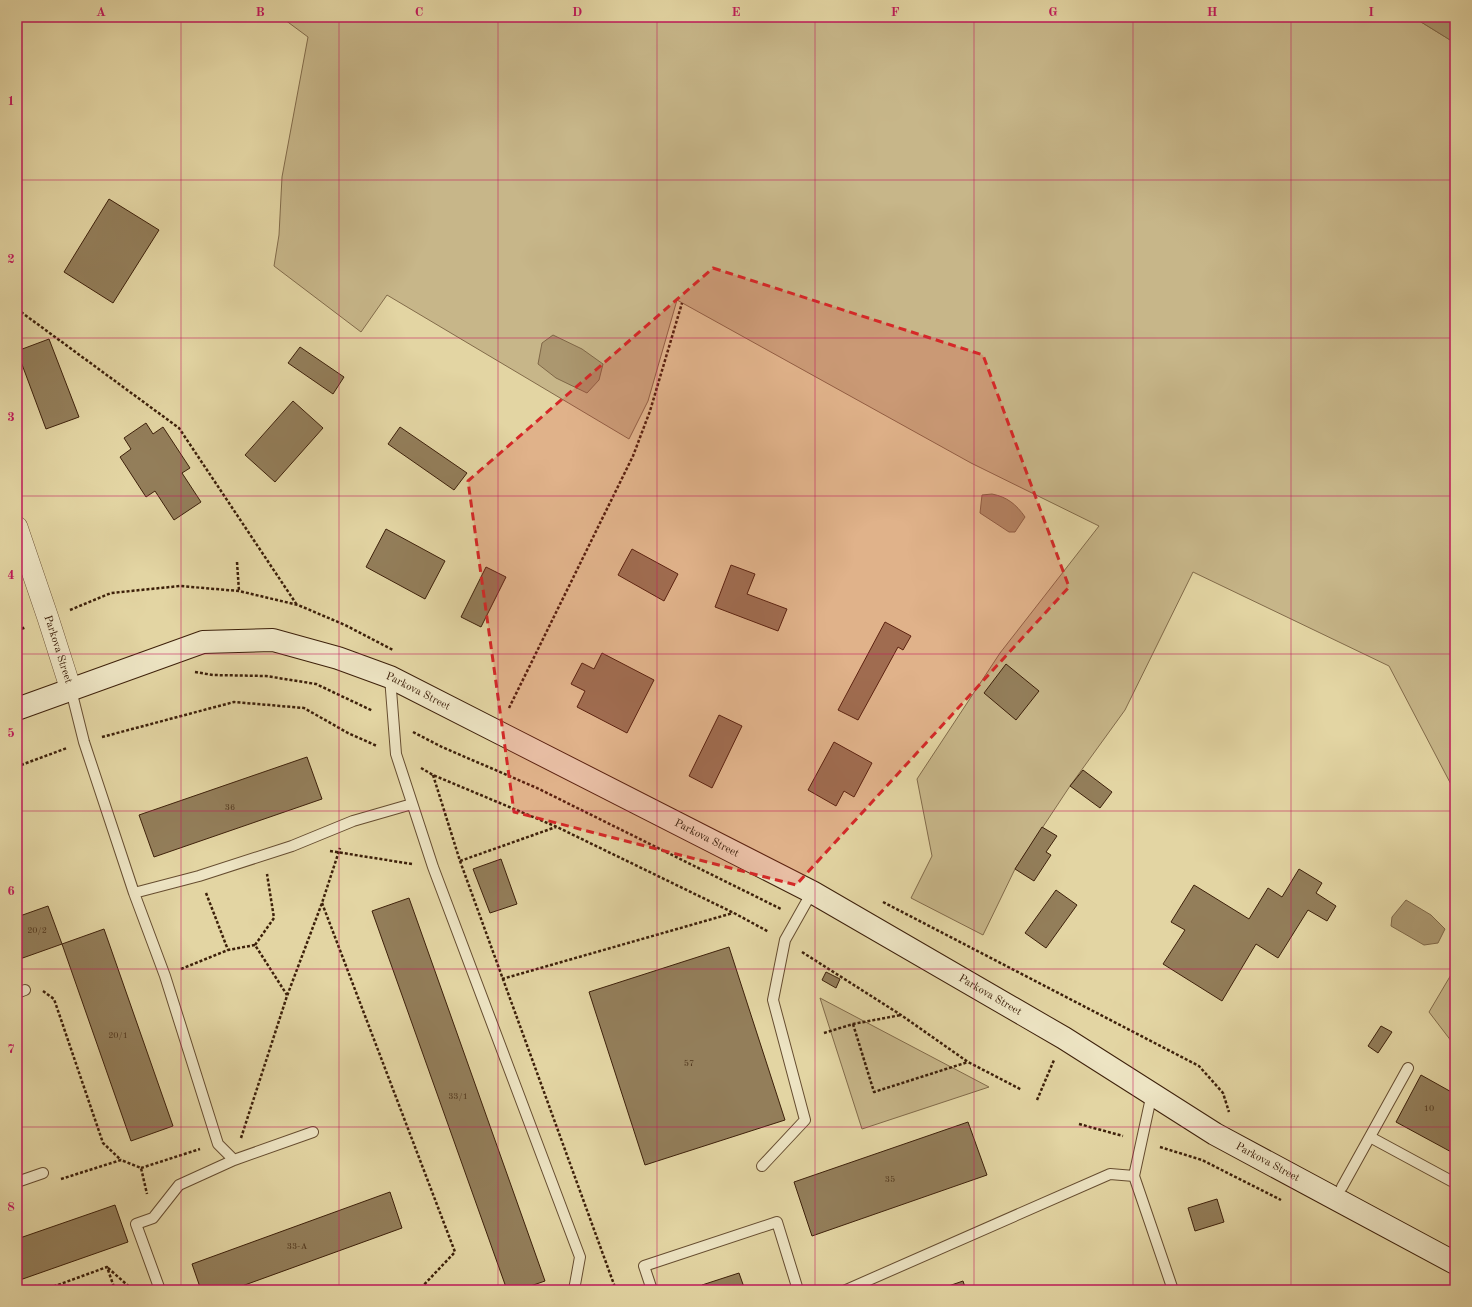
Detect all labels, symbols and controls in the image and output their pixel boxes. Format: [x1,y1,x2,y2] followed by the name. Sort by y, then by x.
[96,6,106,19] text: A
[255,6,265,19] text: B
[415,6,423,19] text: C
[572,6,582,19] text: D
[732,6,741,19] text: E
[891,6,900,19] text: F
[1048,6,1058,19] text: G
[1207,6,1218,19] text: H
[1368,6,1374,19] text: I
[7,95,15,108] text: 1
[7,253,15,266] text: 2
[7,411,15,424] text: 3
[7,569,15,582] text: 4
[42,614,74,685] street label: Parkova Street
[384,670,452,712] street label: Parkova Street
[7,727,15,740] text: 5
[225,803,235,812] house number: 36
[673,817,741,859] street label: Parkova Street
[7,885,15,898] text: 6
[27,926,47,935] house number: 20/2
[957,973,1024,1018] street label: Parkova Street
[108,1031,128,1040] house number: 20/1
[7,1043,15,1056] text: 7
[684,1059,694,1068] house number: 57
[448,1092,468,1101] house number: 33/1
[1424,1104,1434,1113] house number: 10
[1234,1141,1302,1184] street label: Parkova Street
[885,1175,895,1184] house number: 35
[7,1201,15,1214] text: 8
[287,1242,307,1251] house number: 33-А

